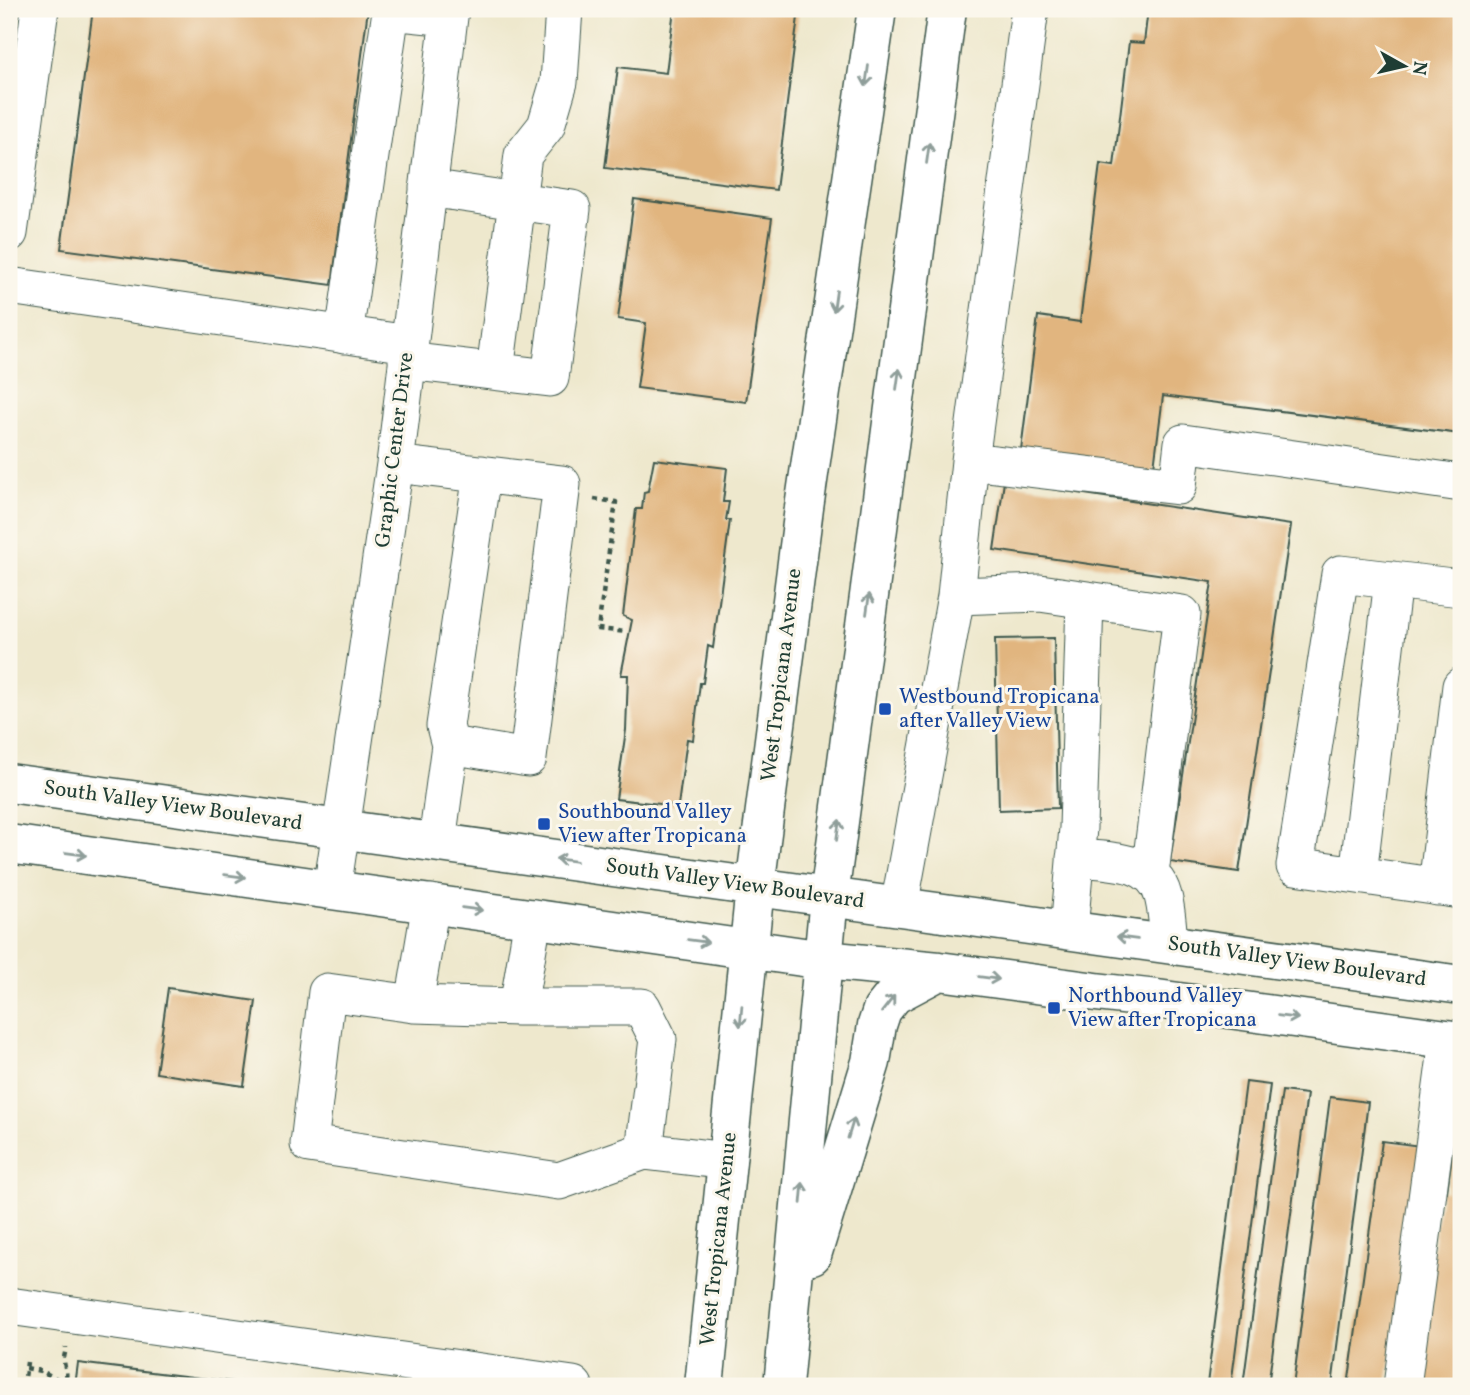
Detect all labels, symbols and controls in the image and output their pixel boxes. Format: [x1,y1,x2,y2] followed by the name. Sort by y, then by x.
[1368,32,1438,102] north arrow
[1405,59,1433,77] text: N
[861,64,874,87] one-way arrow
[921,142,934,165] one-way arrow
[828,290,841,312] one-way arrow
[369,351,421,549] street label: Graphic Center Drive
[891,368,904,391] one-way arrow
[755,567,809,783] street label: West Tropicana Avenue
[861,593,874,616] one-way arrow
[899,683,1100,736] place label: Westbound Tropicana after Valley View
[877,701,893,717] marker: Westbound Tropicana after Valley View
[42,773,304,839] street label: South Valley View Boulevard
[558,798,747,851] place label: Southbound Valley View after Tropicana
[536,816,552,832] marker: Southbound Valley View after Tropicana
[831,819,844,842] one-way arrow
[64,847,87,860] one-way arrow
[604,851,866,917] street label: South Valley View Boulevard
[555,854,578,867] one-way arrow
[223,870,246,883] one-way arrow
[461,903,483,916] one-way arrow
[1166,929,1428,995] street label: South Valley View Boulevard
[1116,932,1139,945] one-way arrow
[686,935,709,948] one-way arrow
[977,972,1000,985] one-way arrow
[1068,982,1257,1035] place label: Northbound Valley View after Tropicana
[881,995,896,1013] one-way arrow
[1046,1000,1062,1016] marker: Northbound Valley View after Tropicana
[734,1005,747,1027] one-way arrow
[1276,1011,1299,1024] one-way arrow
[845,1117,858,1139] one-way arrow
[693,1131,745,1347] street label: West Tropicana Avenue
[796,1182,809,1205] one-way arrow

